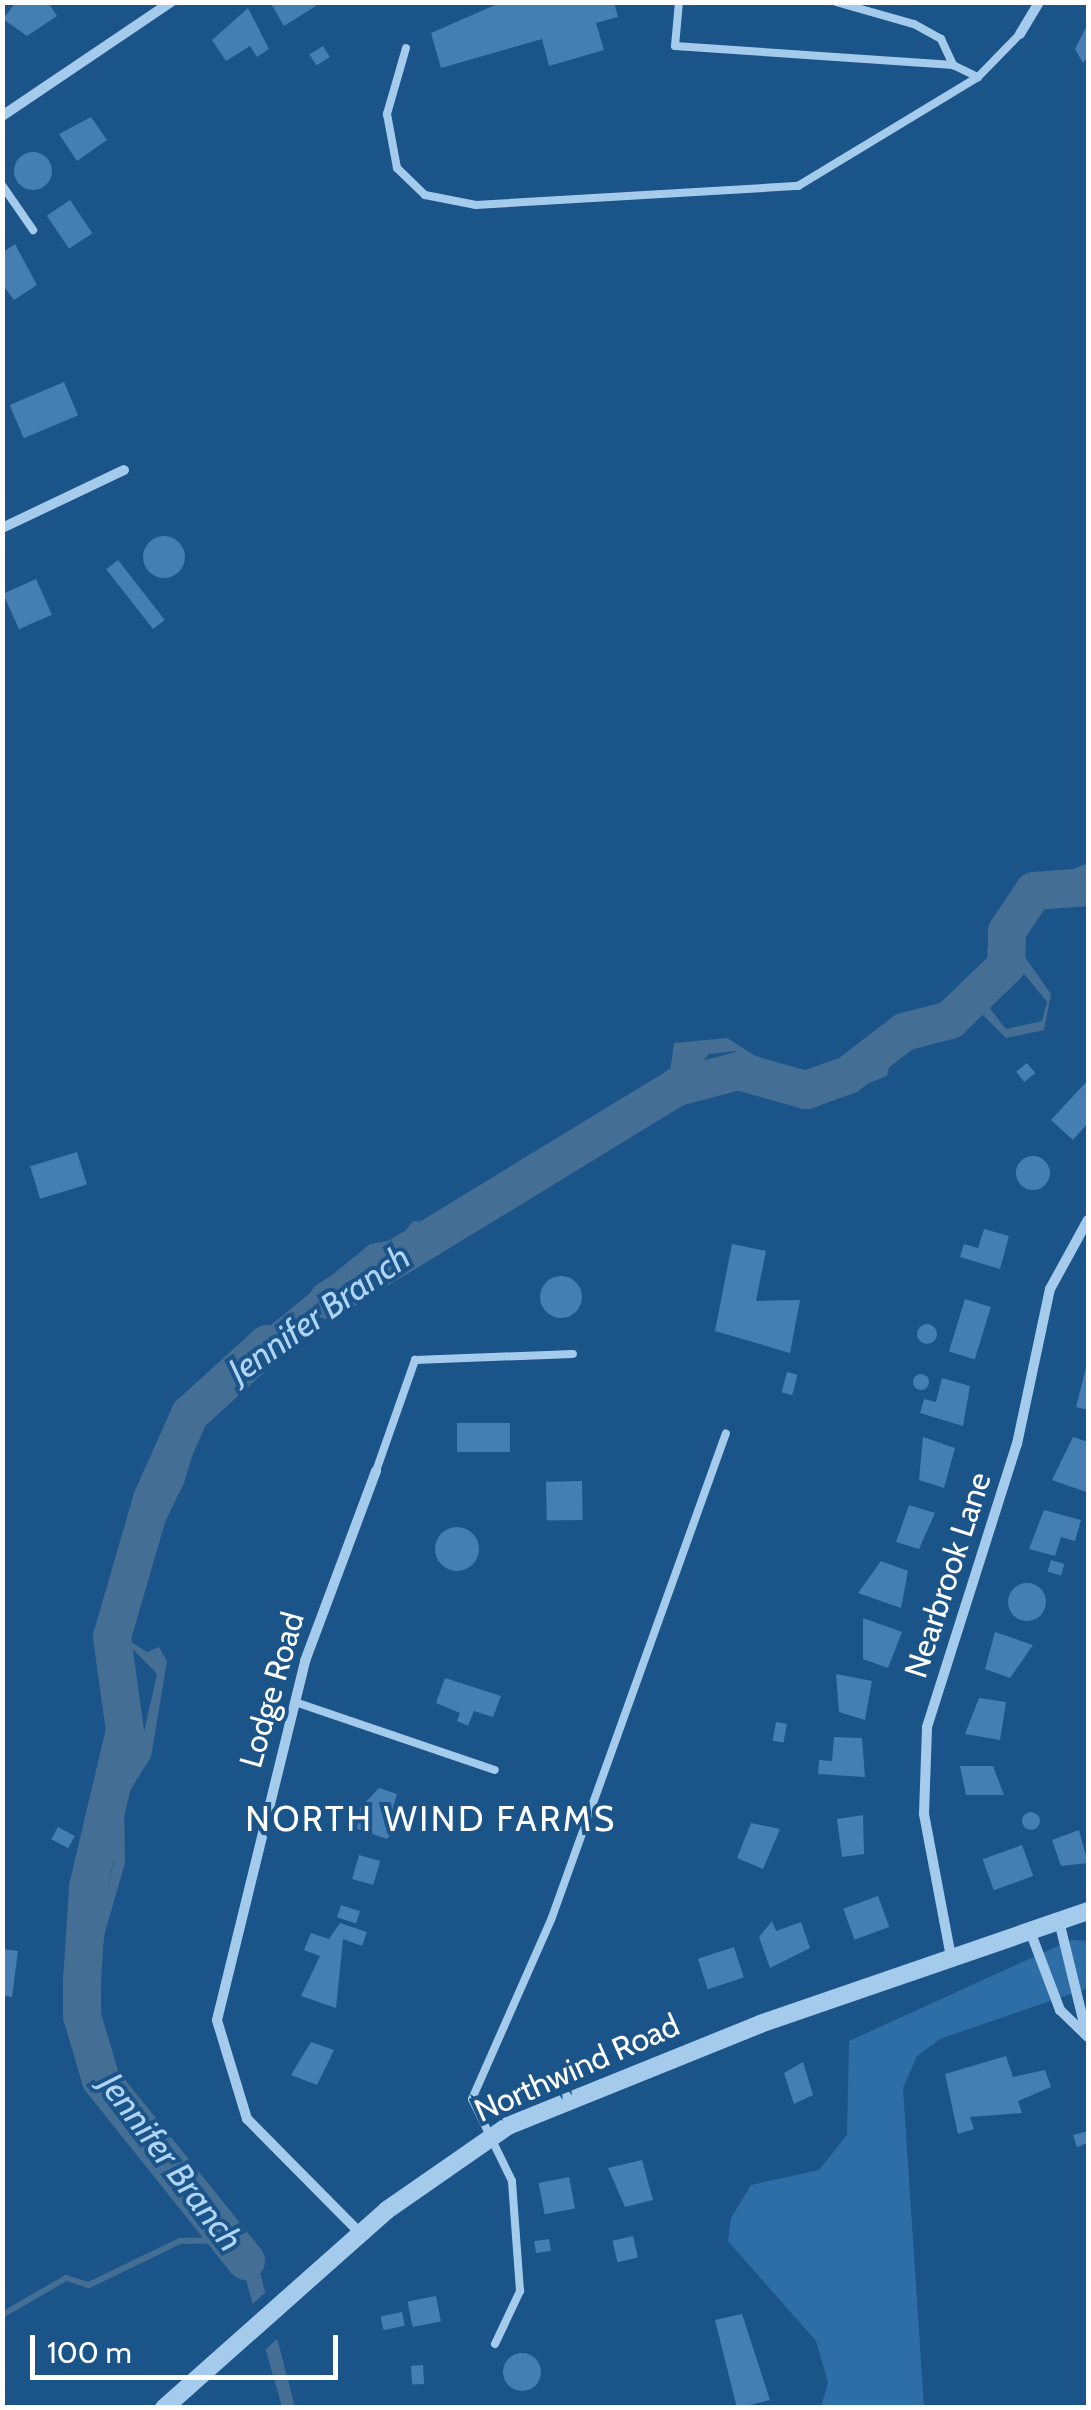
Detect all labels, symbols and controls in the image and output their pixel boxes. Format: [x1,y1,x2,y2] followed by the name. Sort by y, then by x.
[220,1236,418,1392] water label: Jennifer Branch
[897,1467,999,1683] street label: Nearbrook Lane
[231,1608,313,1772] street label: Lodge Road
[245,1798,617,1840] district label: NORTH WIND FARMS
[469,2006,685,2130] street label: Northwind Road
[90,2065,252,2259] water label: Jennifer Branch
[35,2315,342,2377] scale bar
[47,2334,132,2371] text: 100 m

